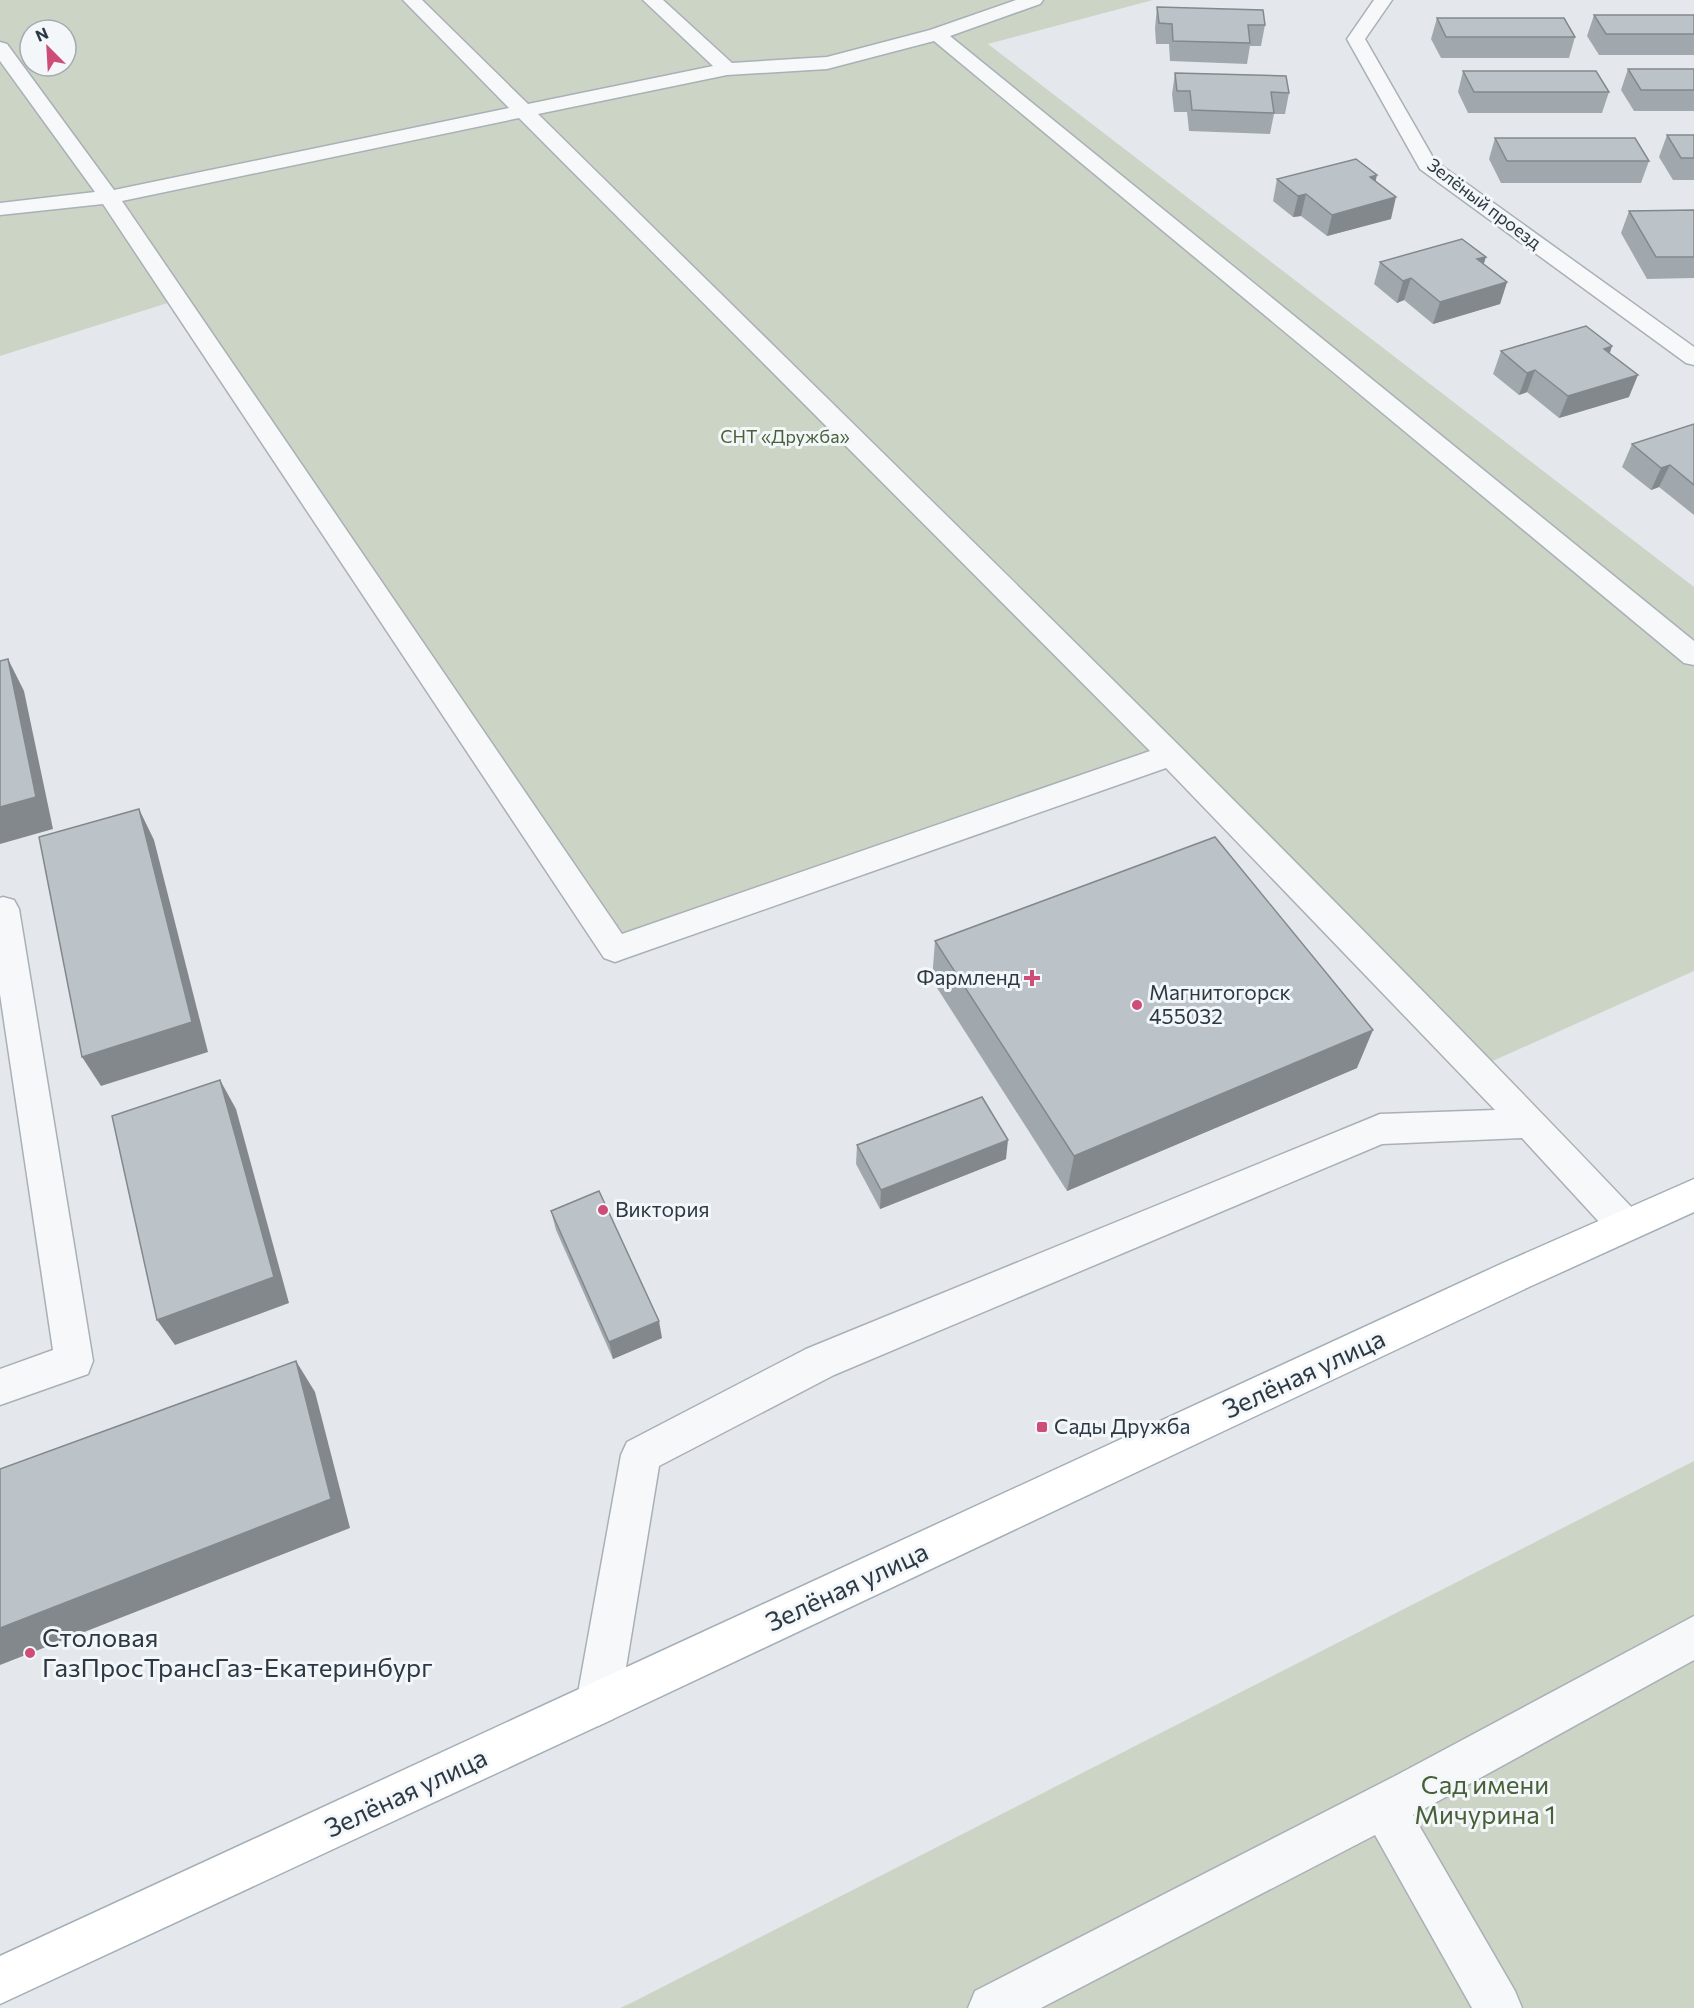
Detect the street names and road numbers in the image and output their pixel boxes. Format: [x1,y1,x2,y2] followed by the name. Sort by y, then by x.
[1423,153,1546,253] street label: Зелёный проезд
[1217,1322,1389,1424] street label: Зелёная улица
[760,1535,932,1637] street label: Зелёная улица
[319,1741,491,1843] street label: Зелёная улица

